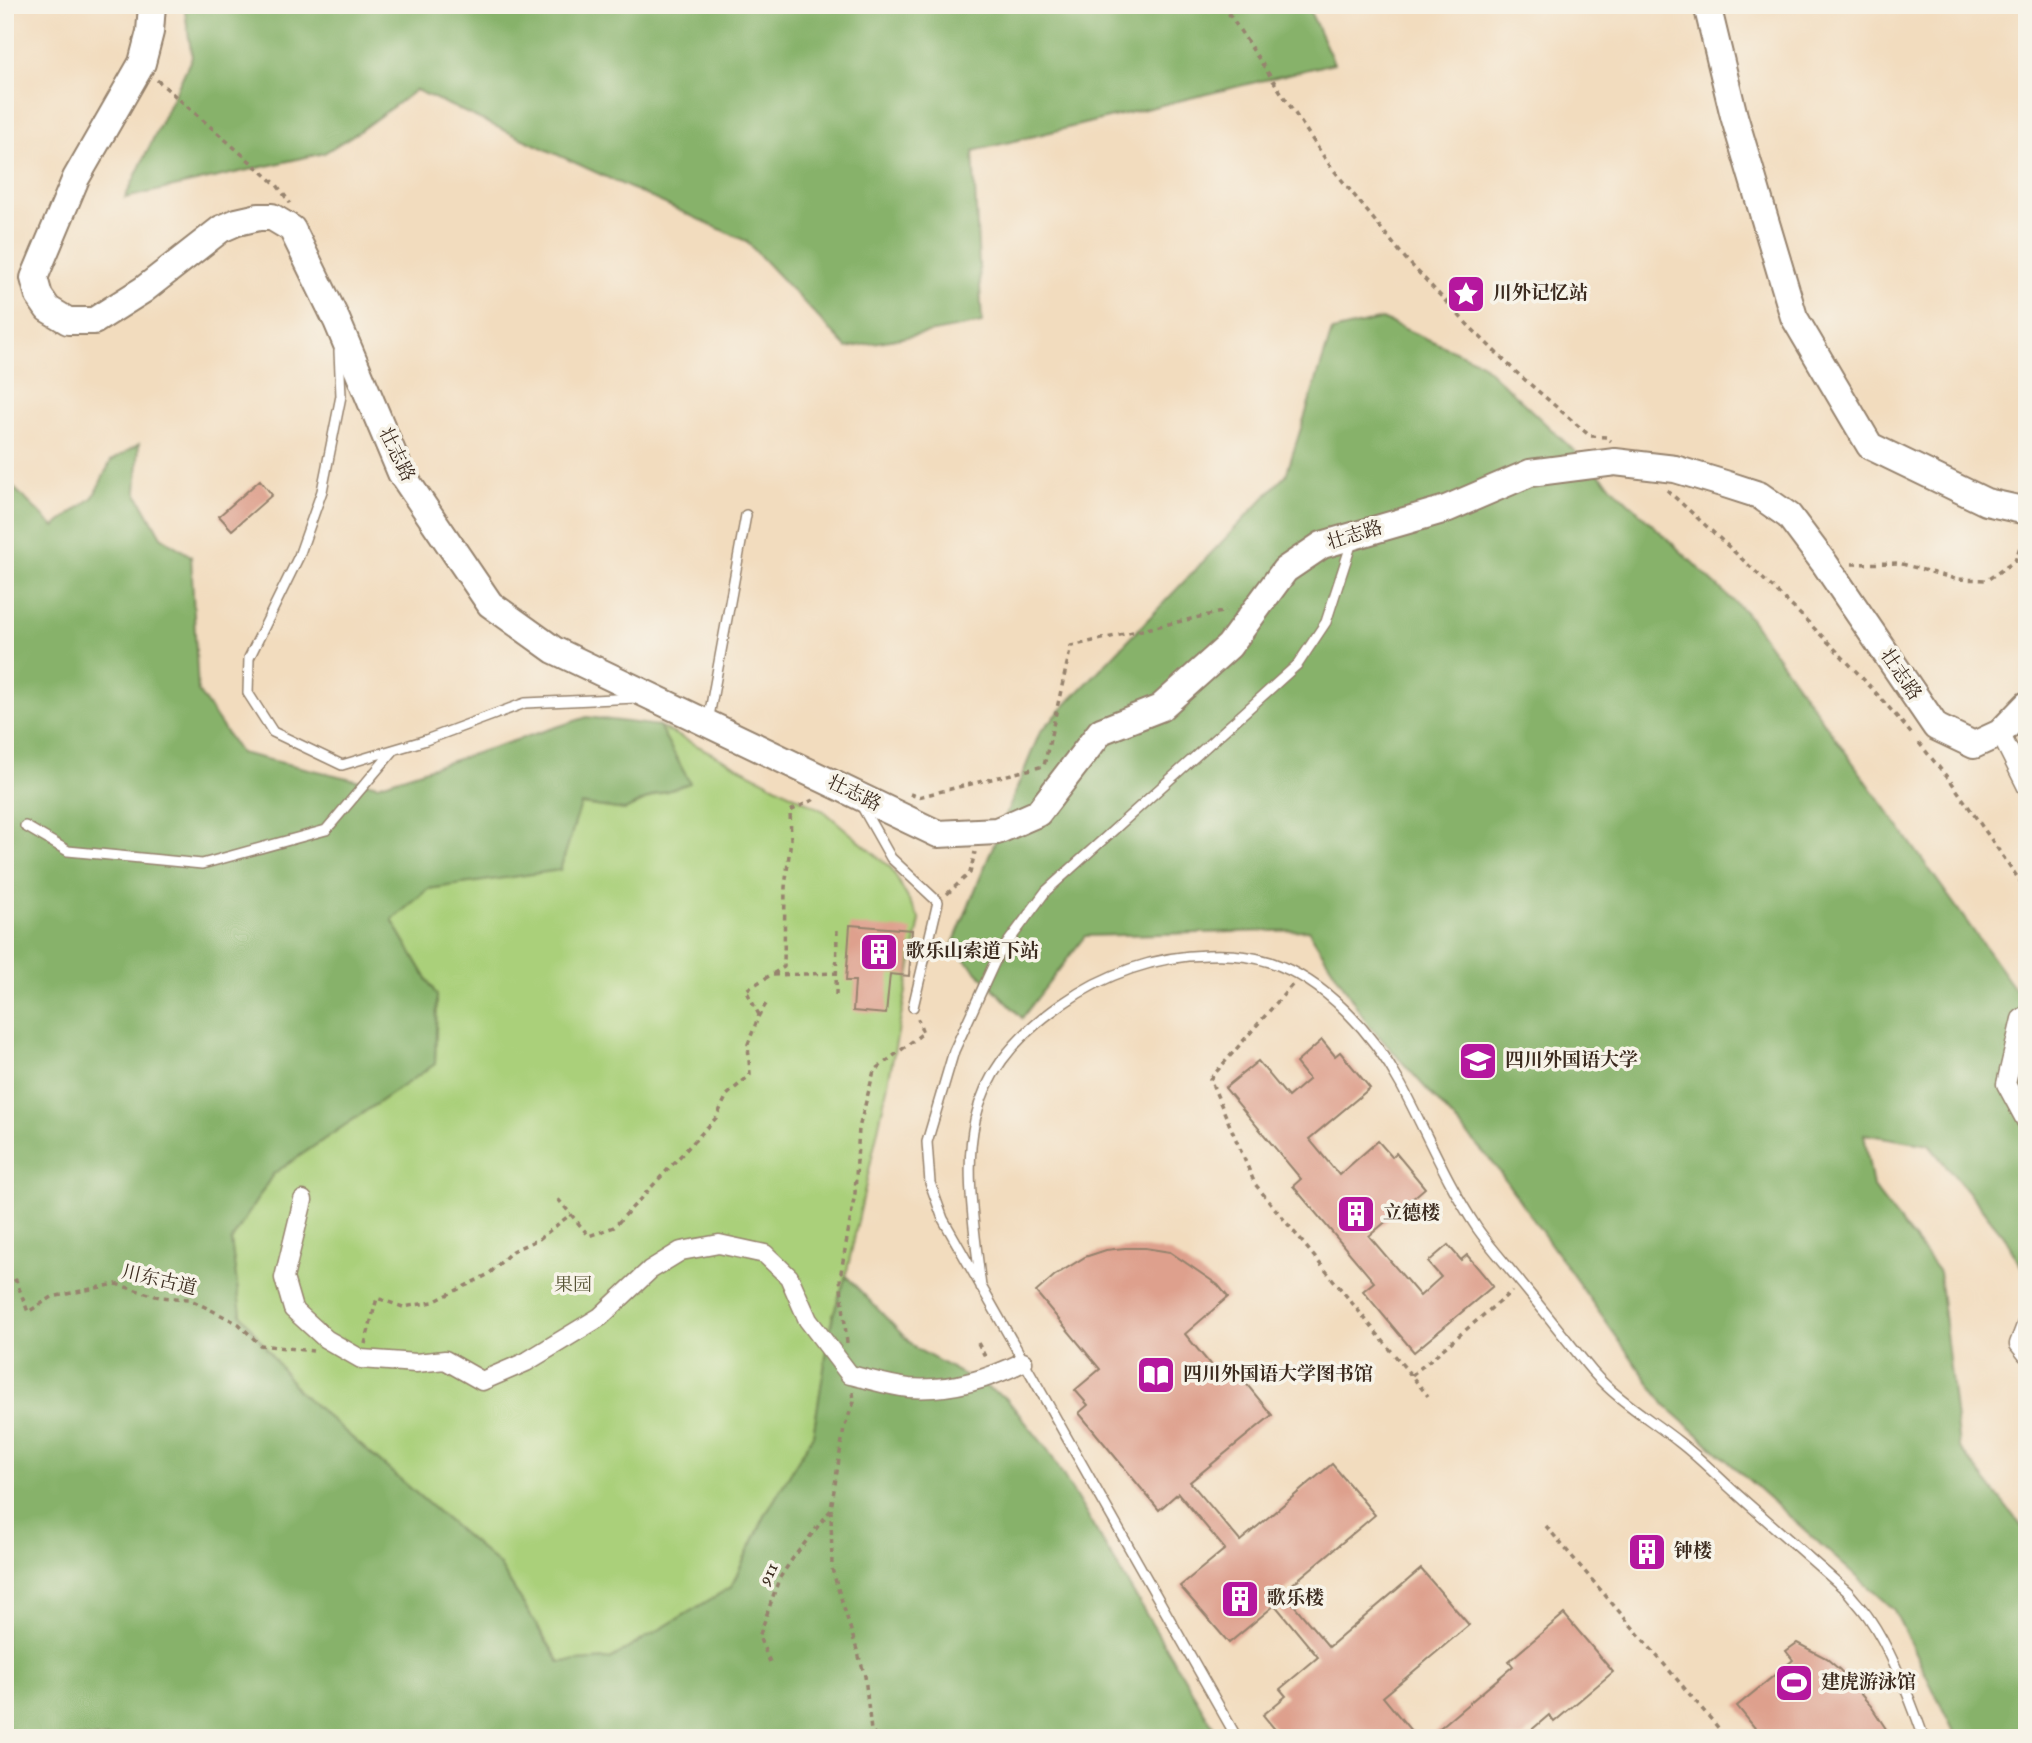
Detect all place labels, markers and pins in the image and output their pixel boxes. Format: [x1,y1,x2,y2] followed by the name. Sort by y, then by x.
[1445,273,1487,315] place icon: 川外记忆站
[1493,282,1588,306] place label: 川外记忆站
[858,931,900,973] building icon: 歌乐山索道下站
[906,940,1039,964] place label: 歌乐山索道下站
[1457,1040,1499,1082] school or university icon: 四川外国语大学
[1505,1049,1638,1073] place label: 四川外国语大学
[1335,1193,1377,1235] building icon: 立德楼
[1383,1202,1440,1226] place label: 立德楼
[1135,1354,1177,1396] library icon: 四川外国语大学图书馆
[1183,1363,1373,1387] place label: 四川外国语大学图书馆
[1626,1531,1668,1573] building icon: 钟楼
[1674,1540,1712,1564] place label: 钟楼
[1219,1578,1261,1620] building icon: 歌乐楼
[1267,1587,1324,1611] place label: 歌乐楼
[1773,1662,1815,1704] sports icon: 建虎游泳馆
[1821,1671,1916,1695] place label: 建虎游泳馆

